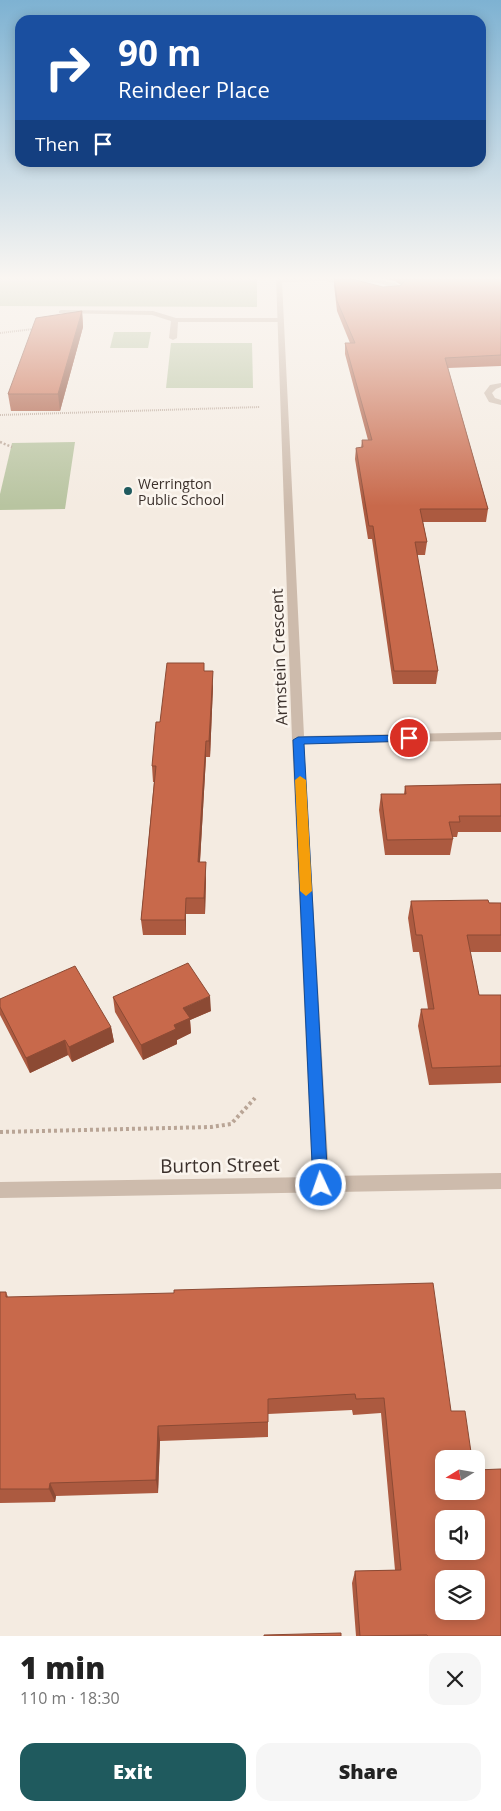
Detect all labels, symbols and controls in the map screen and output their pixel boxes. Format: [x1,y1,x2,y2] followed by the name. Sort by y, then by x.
[118,29,201,76] text: 90 m
[35,35,100,100] icon: right
[118,74,270,104] text: Reindeer Place
[89,130,117,158] icon: arrive
[35,131,79,157] text: Then
[138,474,224,509] place label: Werrington Public School
[122,485,134,497] marker: Werrington Public School
[266,588,292,726] street label: Armstein Crescent
[388,717,430,759] pin
[395,724,423,752] icon: arrive
[160,1151,280,1179] street label: Burton Street
[294,1158,346,1210] position arrow
[435,1450,485,1500] north arrow
[435,1450,485,1620] map controls
[435,1510,485,1560] button: sound
[435,1570,485,1620] button: layers
[20,1647,105,1688] text: 1 min
[429,1653,481,1705] button: close
[20,1687,120,1709] text: 110 m · 18:30
[20,1743,246,1801] button: Exit
[256,1743,481,1801] button: Share

